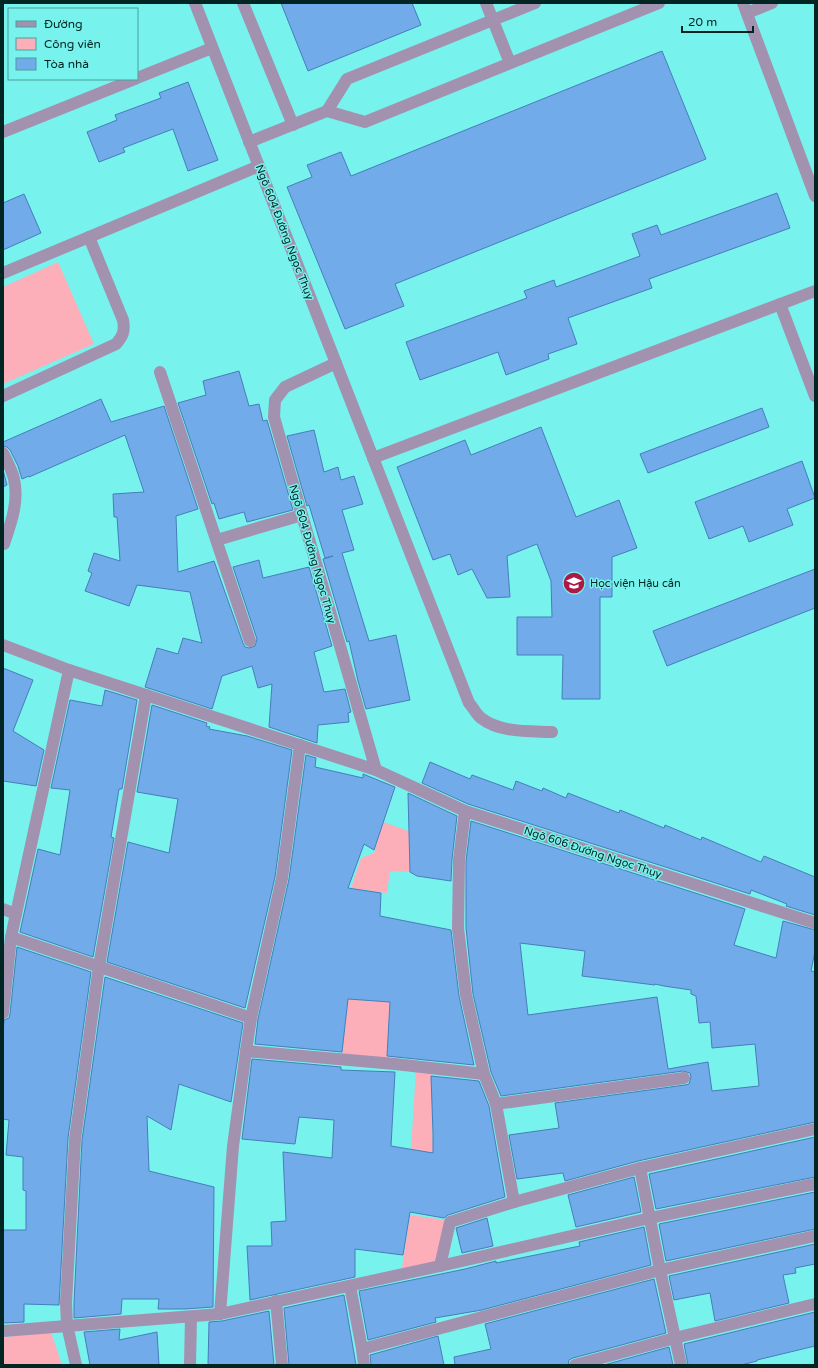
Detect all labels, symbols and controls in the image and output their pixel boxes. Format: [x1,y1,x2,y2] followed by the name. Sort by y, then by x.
[8,8,138,80] legend
[682,8,753,34] scale bar
[688,15,717,29] text: 20 m
[44,17,83,31] text: Đường
[44,37,101,51] text: Công viên
[44,57,89,71] text: Tòa nhà
[253,163,316,302] street label: Ngõ 604 Đường Ngọc Thụy
[286,483,339,625] street label: Ngõ 604 Đường Ngọc Thụy
[561,570,587,596] school or university icon: Học viện Hậu cần
[590,577,681,590] place label: Học viện Hậu cần
[522,824,663,881] street label: Ngõ 606 Đường Ngọc Thụy

